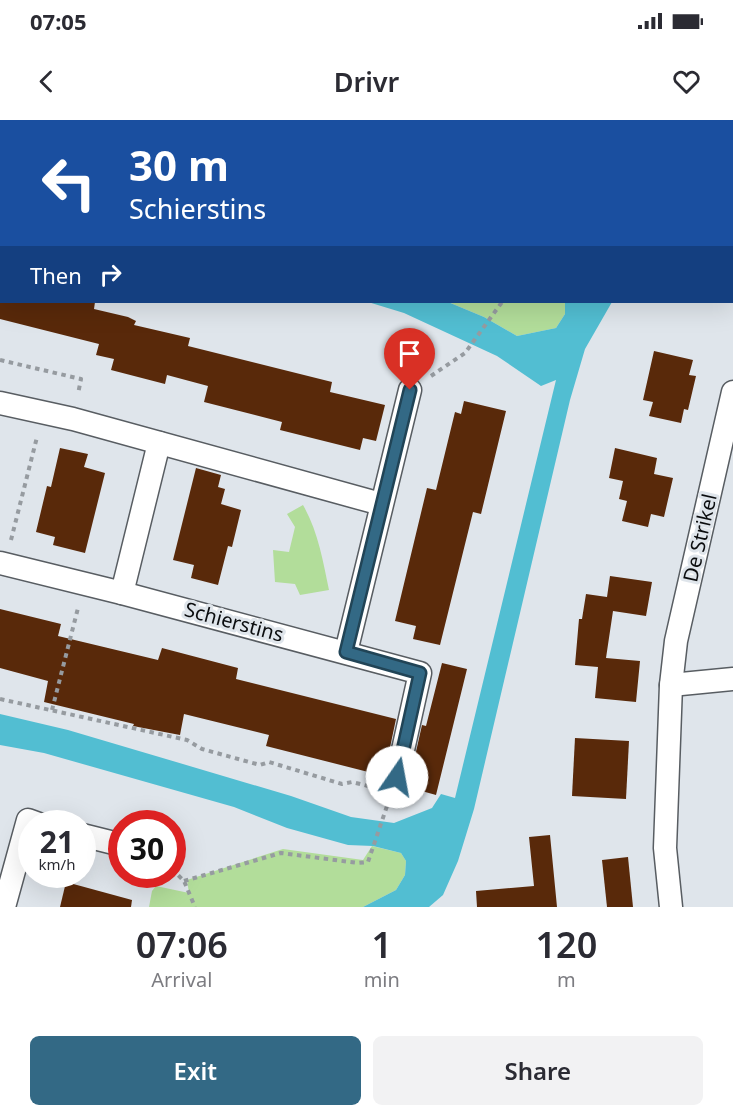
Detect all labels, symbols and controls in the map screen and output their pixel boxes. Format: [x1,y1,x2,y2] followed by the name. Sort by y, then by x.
[30,6,87,36] text: 07:05
[334,63,399,100] text: Drivr
[30,65,63,98] icon: back
[670,65,703,98] icon: heart
[129,136,229,193] text: 30 m
[30,144,108,222] icon: left
[129,190,266,227] text: Schierstins
[94,258,127,291] icon: right
[30,260,82,290] text: Then
[384,328,435,390] pin
[393,337,426,370] icon: arrive
[676,491,723,585] street label: De Strikel
[182,595,287,648] street label: Schierstins
[365,745,429,809] position arrow
[108,810,186,888] speed limit sign: 30
[40,821,74,862] text: 21
[39,854,75,874] text: km/h
[136,920,228,969] text: 07:06
[371,920,392,969] text: 1
[536,920,597,969] text: 120
[151,966,212,993] text: Arrival
[364,966,400,993] text: min
[557,966,576,993] text: m
[30,1036,361,1105] button: Exit
[373,1036,703,1105] button: Share

